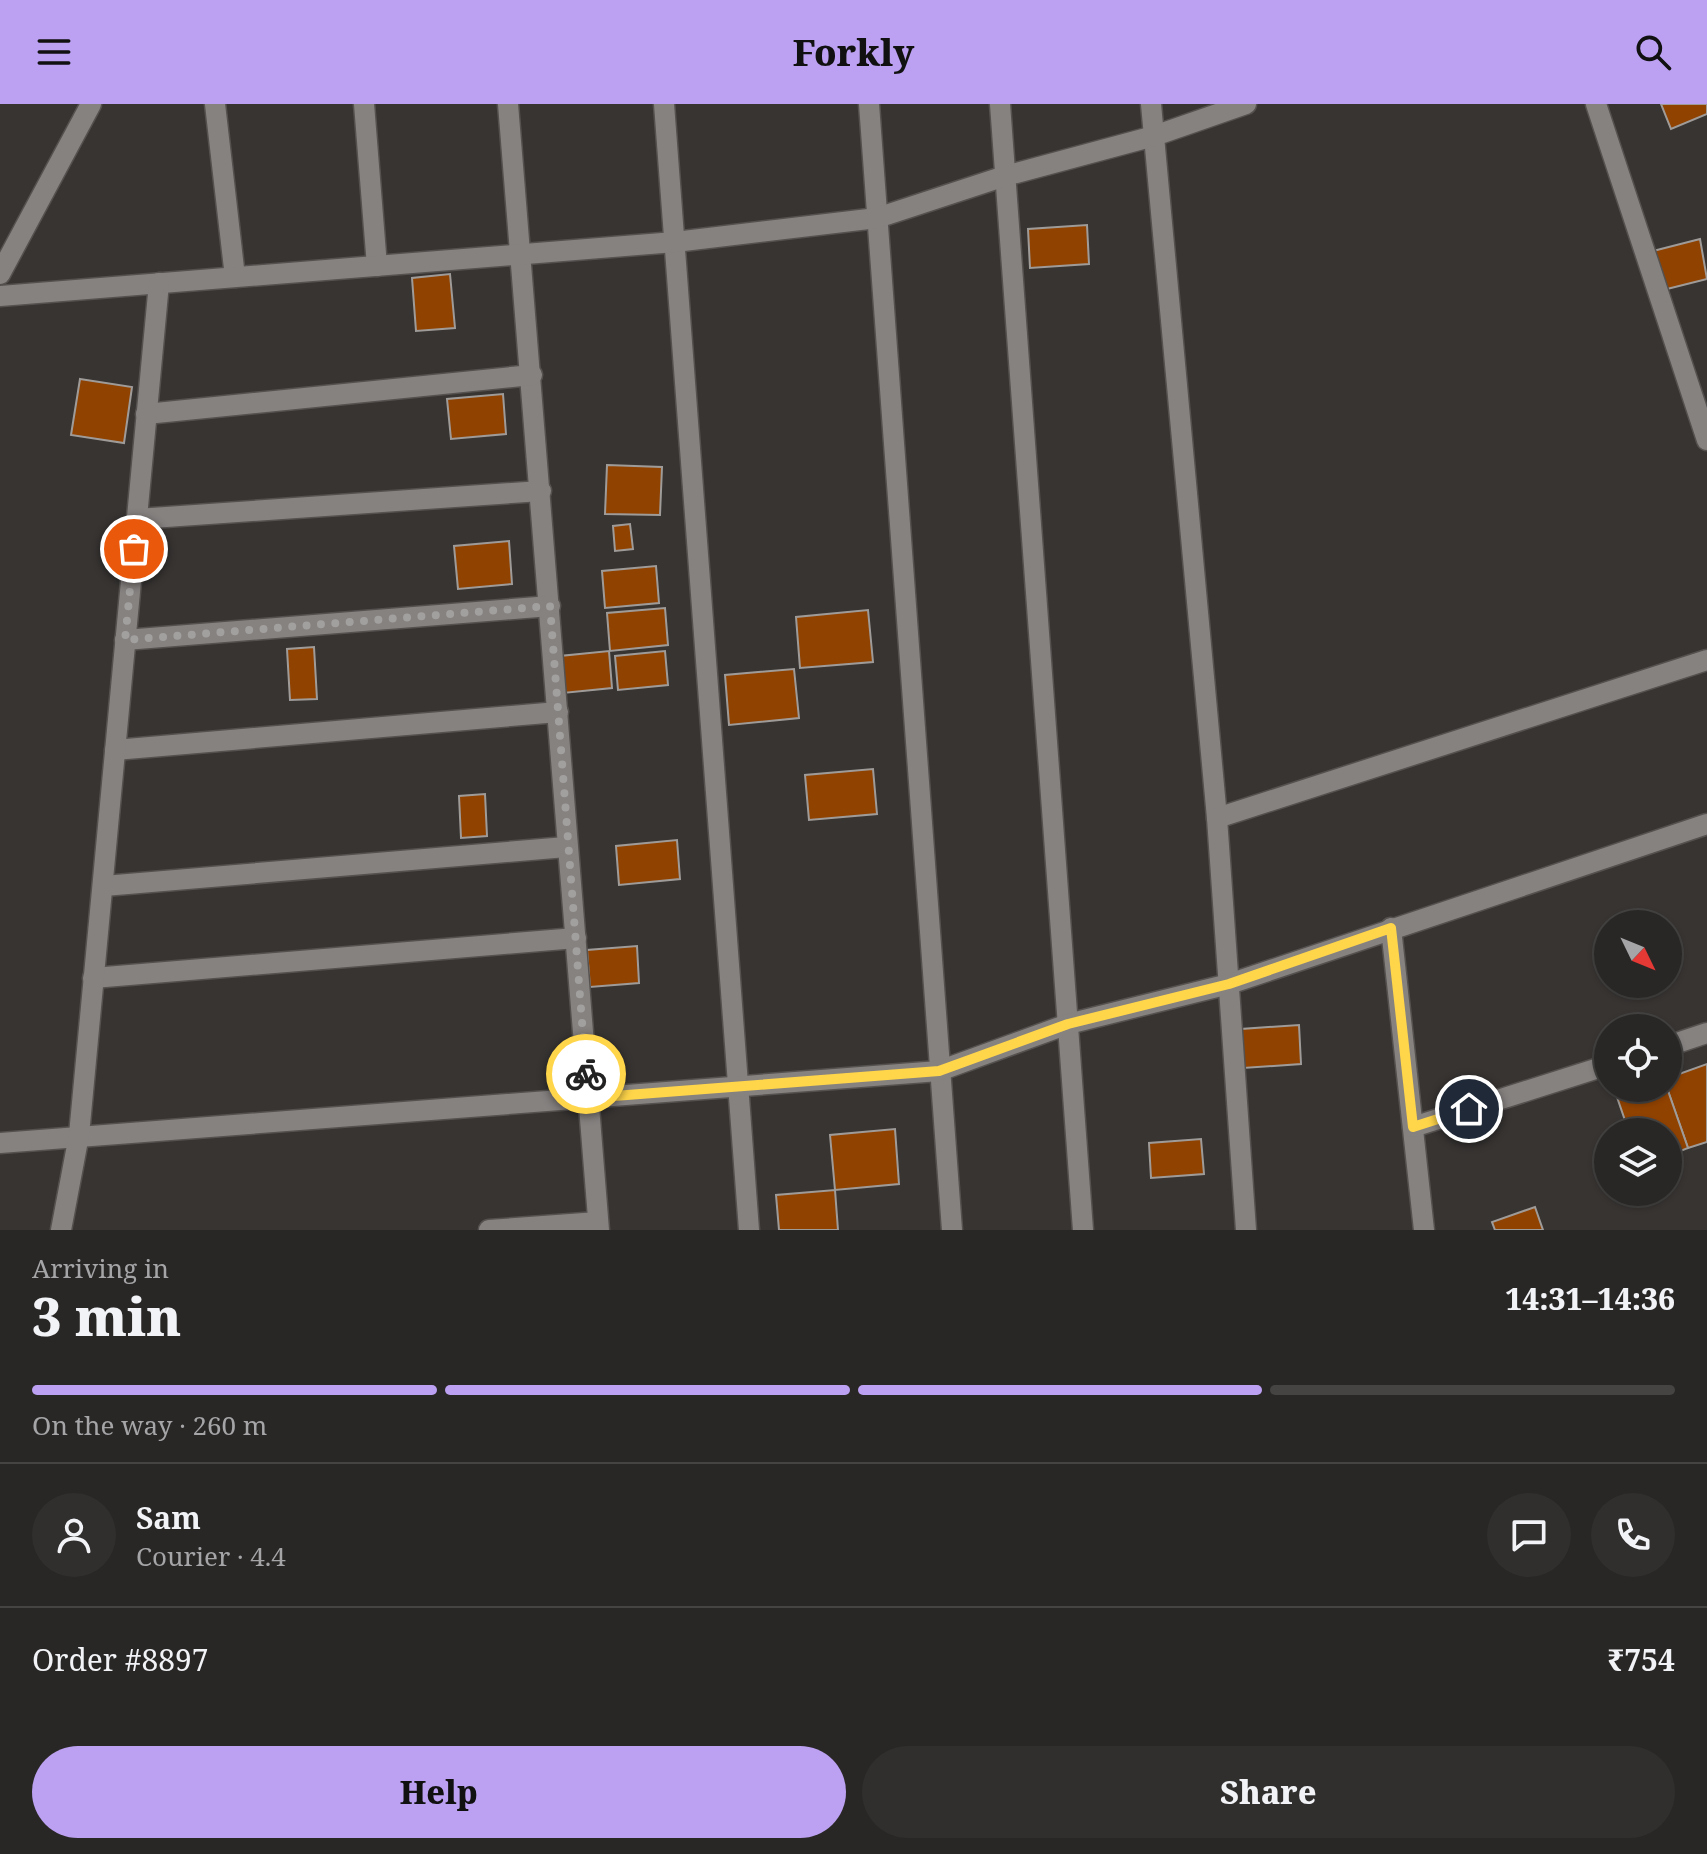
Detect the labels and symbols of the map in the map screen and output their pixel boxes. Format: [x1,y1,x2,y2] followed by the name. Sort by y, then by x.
[100,515,168,583] pin
[1594,910,1682,998] north arrow
[546,1034,626,1114] courier
[1435,1075,1503,1143] pin

